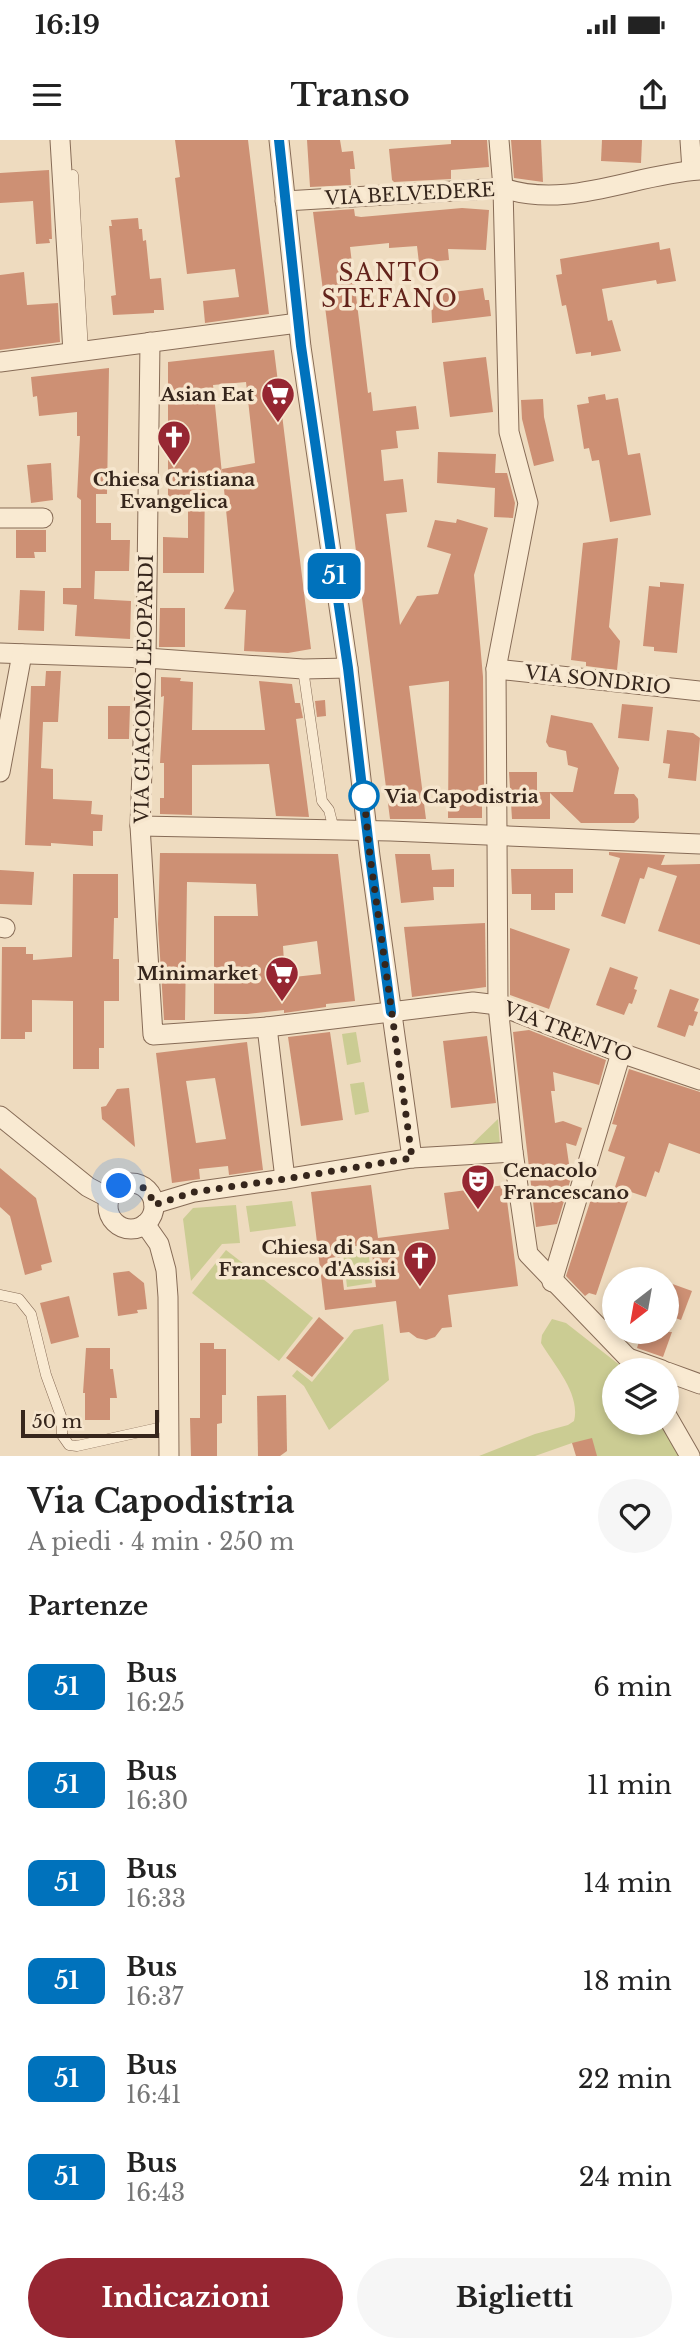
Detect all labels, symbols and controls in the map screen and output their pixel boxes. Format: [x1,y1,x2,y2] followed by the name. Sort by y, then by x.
[35,9,100,41] text: 16:19
[290,75,410,115] text: Transo
[28,76,66,114] icon: menu
[634,76,672,114] icon: share
[323,178,496,210] street label: VIA BELVEDERE
[321,259,459,313] district label: SANTO STEFANO
[259,375,297,424] supermarket icon: Asian Eat
[159,383,255,406] place label: Asian Eat
[155,418,193,467] church icon: Chiesa Cristiana Evangelica
[93,468,255,513] place label: Chiesa Cristiana Evangelica
[302,553,366,599] line badge: 51
[130,554,158,825] street label: VIA GIACOMO LEOPARDI
[322,561,346,590] text: 51
[523,661,672,699] street label: VIA SONDRIO
[349,781,379,811] marker: Via Capodistria
[384,785,539,808] place label: Via Capodistria
[263,954,301,1003] supermarket icon: Minimarket
[137,962,259,985] place label: Minimarket
[500,997,635,1067] street label: VIA TRENTO
[503,1159,629,1204] place label: Cenacolo Francescano
[459,1162,497,1211] theatre icon: Cenacolo Francescano
[101,1168,136,1203] your location
[218,1236,396,1281] place label: Chiesa di San Francesco d'Assisi
[401,1239,439,1288] church icon: Chiesa di San Francesco d'Assisi
[602,1267,679,1344] north arrow
[602,1267,679,1435] map controls
[602,1358,679,1435] button: layers
[21,1407,159,1439] scale bar
[32,1410,82,1433] text: 50 m
[598,1479,672,1553] button: heart
[28,1481,295,1522] text: Via Capodistria
[28,1528,294,1556] text: A piedi · 4 min · 250 m
[28,1590,148,1622] text: Partenze
[126,1657,177,1689] text: Bus
[593,1671,672,1703] text: 6 min
[54,1672,79,1701] text: 51
[126,1689,185,1717] text: 16:25
[126,1755,177,1787] text: Bus
[587,1769,672,1801] text: 11 min
[54,1770,79,1799] text: 51
[126,1787,188,1815] text: 16:30
[126,1853,177,1885] text: Bus
[583,1867,672,1899] text: 14 min
[54,1868,79,1897] text: 51
[126,1885,186,1913] text: 16:33
[126,1951,177,1983] text: Bus
[583,1965,672,1997] text: 18 min
[54,1966,79,1995] text: 51
[126,1983,183,2011] text: 16:37
[126,2049,177,2081] text: Bus
[578,2063,672,2095] text: 22 min
[54,2064,79,2093] text: 51
[126,2081,181,2109] text: 16:41
[126,2147,177,2179] text: Bus
[579,2161,672,2193] text: 24 min
[54,2162,79,2191] text: 51
[126,2179,185,2207] text: 16:43
[28,2258,343,2338] button: Indicazioni
[357,2258,672,2338] button: Biglietti

